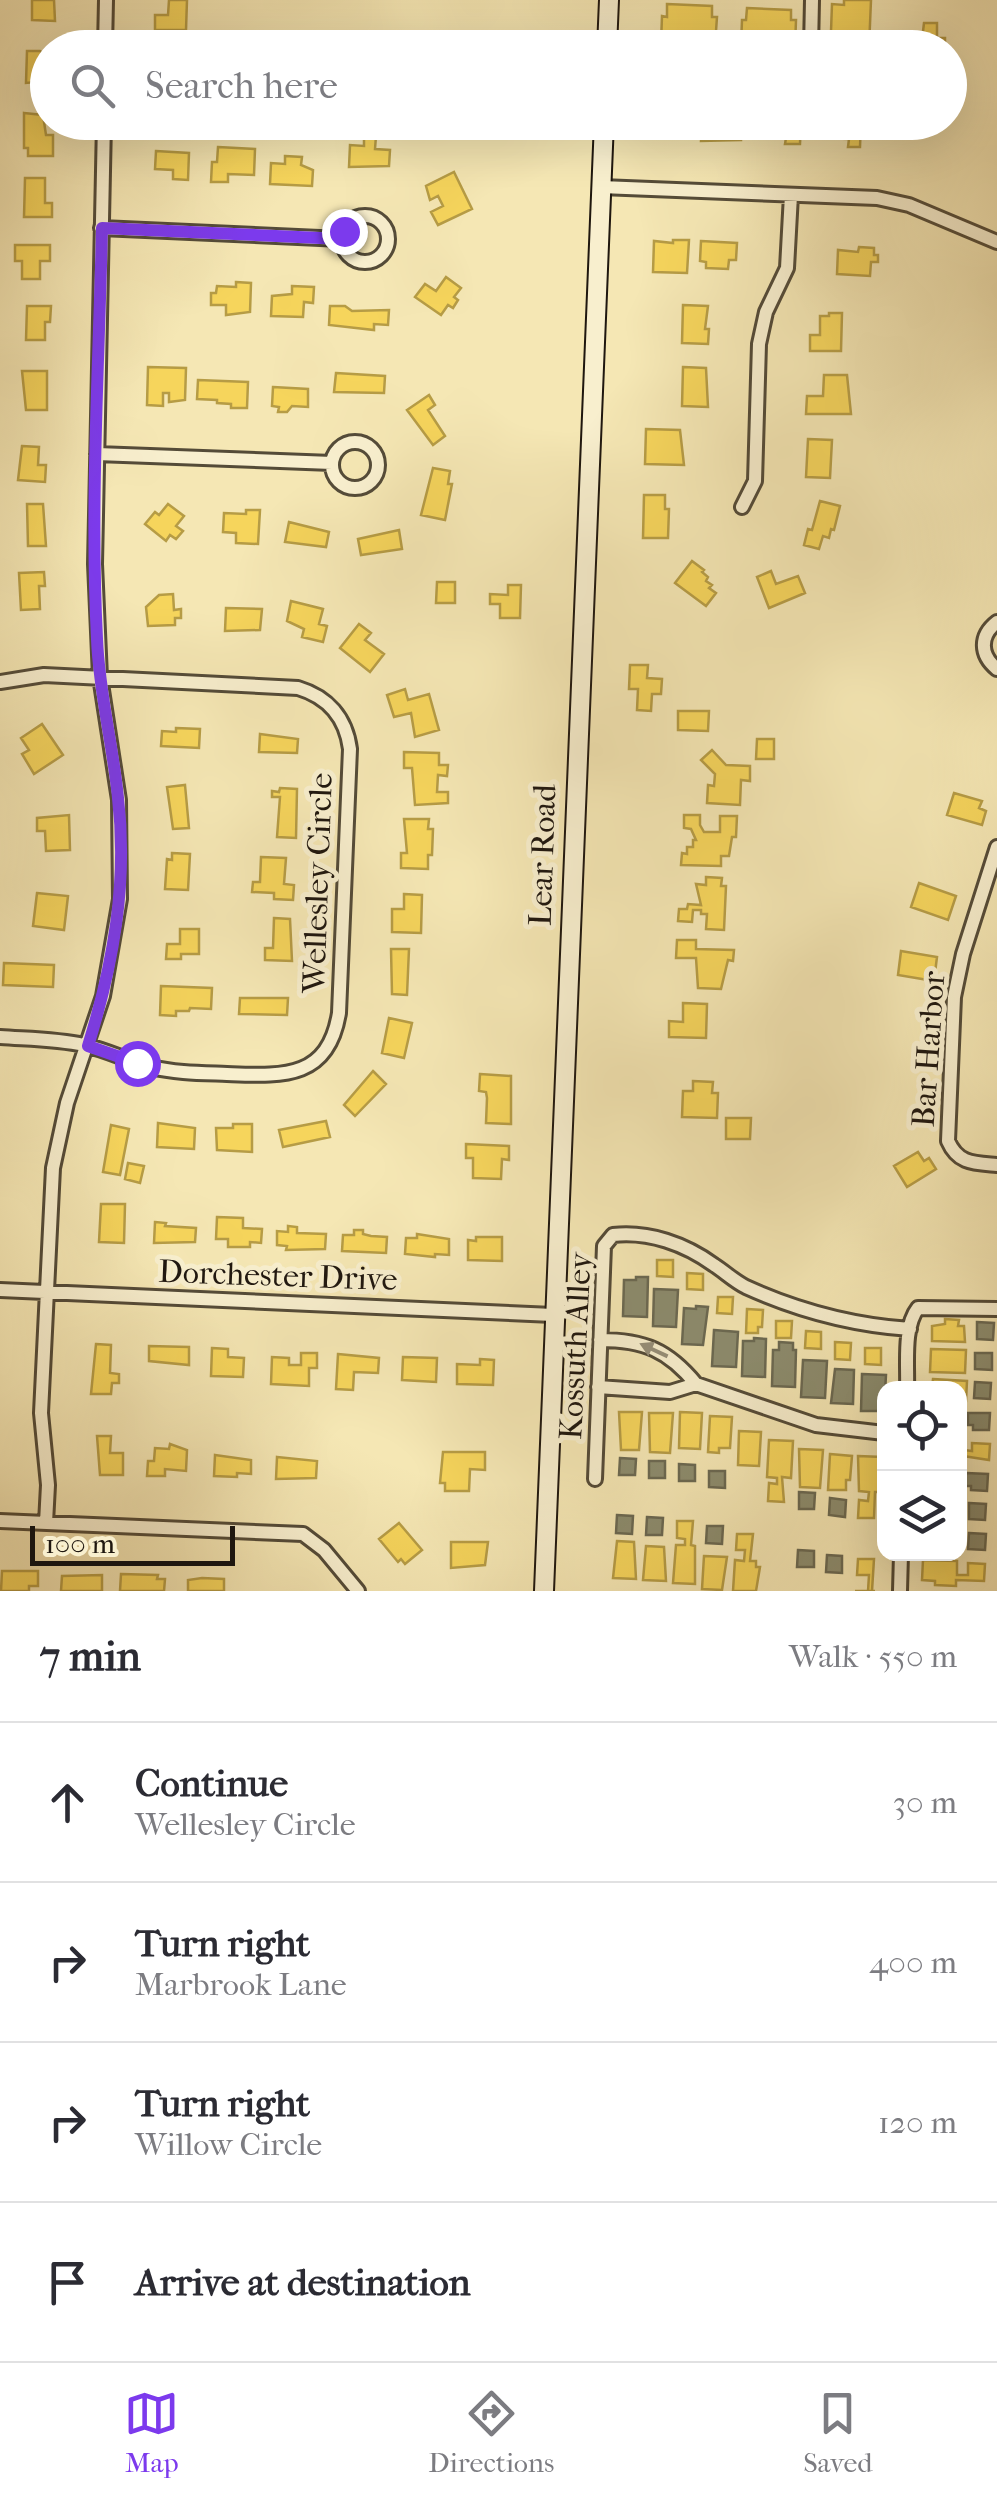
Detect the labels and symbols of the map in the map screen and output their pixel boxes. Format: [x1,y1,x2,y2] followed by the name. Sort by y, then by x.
[322,209,368,255] route end
[295,772,340,995] street label: Wellesley Circle
[522,783,563,927] street label: Lear Road
[905,969,952,1128] street label: Bar Harbor
[115,1041,161,1087] route start
[552,1251,599,1441] street label: Kossuth Alley
[158,1253,398,1298] street label: Dorchester Drive
[639,1341,668,1358] one-way arrow
[30,1521,235,1566] scale bar

